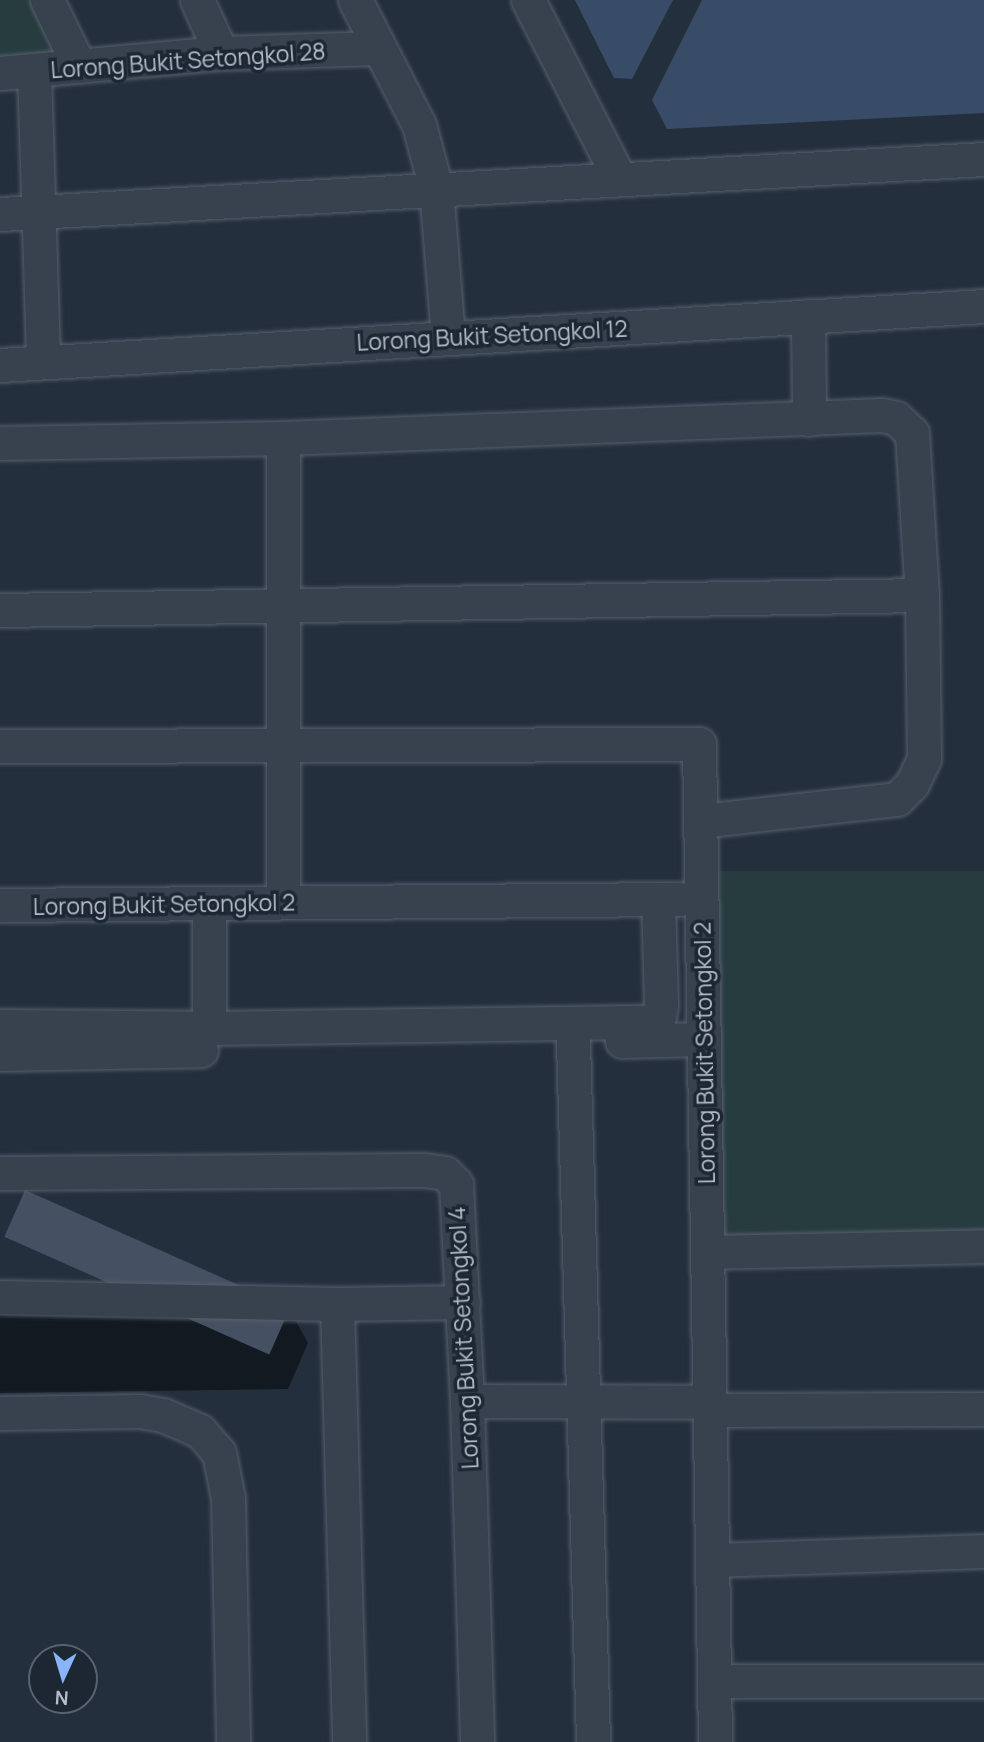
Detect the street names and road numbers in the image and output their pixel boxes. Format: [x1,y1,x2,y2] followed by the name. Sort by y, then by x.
[50,37,326,83] street label: Lorong Bukit Setongkol 28
[356,314,628,356] street label: Lorong Bukit Setongkol 12
[33,888,295,920] street label: Lorong Bukit Setongkol 2
[688,922,720,1184] street label: Lorong Bukit Setongkol 2
[442,1206,484,1470] street label: Lorong Bukit Setongkol 4

